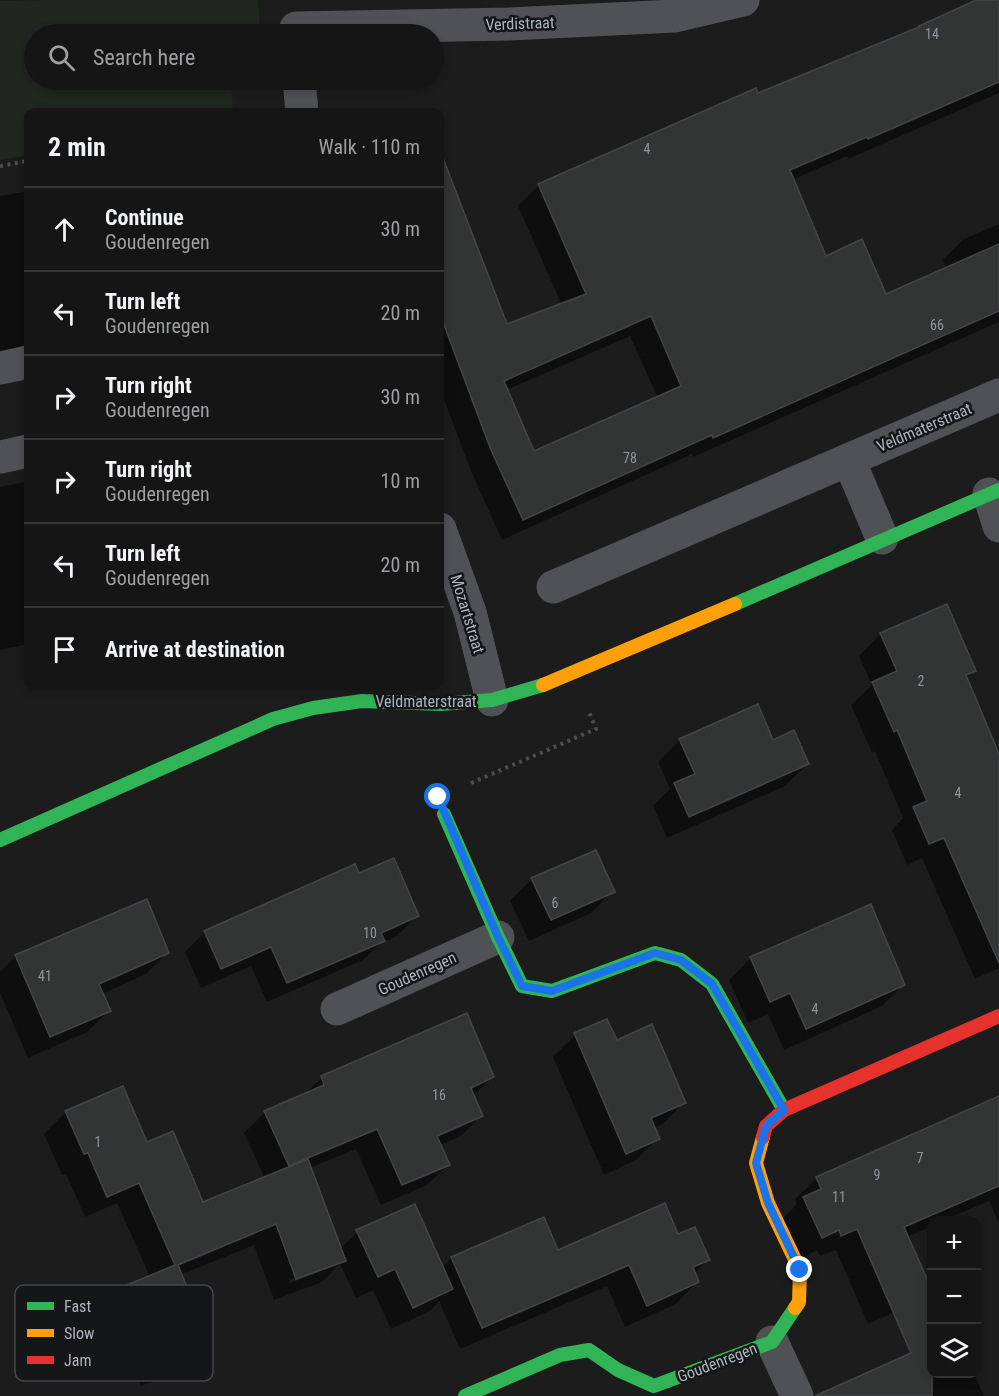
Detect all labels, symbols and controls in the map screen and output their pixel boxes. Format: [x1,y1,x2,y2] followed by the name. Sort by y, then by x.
[485,13,555,34] street label: Verdistraat
[24,24,444,90] search box
[925,26,939,42] house number: 14
[45,41,78,74] icon: search
[93,45,195,70] text: Search here
[48,132,106,162] text: 2 min
[319,135,420,159] text: Walk · 110 m
[644,141,651,157] house number: 4
[105,205,184,230] text: Continue
[48,213,81,246] icon: ahead
[381,217,420,241] text: 30 m
[105,230,210,254] text: Goudenregen
[105,289,180,314] text: Turn left
[48,297,81,330] icon: left
[381,301,420,325] text: 20 m
[105,314,210,338] text: Goudenregen
[930,317,944,333] house number: 66
[105,373,192,398] text: Turn right
[48,381,81,414] icon: right
[381,385,420,409] text: 30 m
[105,398,210,422] text: Goudenregen
[874,399,975,456] street label: Veldmaterstraat
[623,450,637,466] house number: 78
[105,457,192,482] text: Turn right
[48,465,81,498] icon: right
[381,469,420,493] text: 10 m
[105,482,210,506] text: Goudenregen
[105,541,180,566] text: Turn left
[48,549,81,582] icon: left
[381,553,420,577] text: 20 m
[105,566,210,590] text: Goudenregen
[447,572,489,656] street label: Mozartstraat
[48,633,81,666] icon: arrive
[105,637,285,662] text: Arrive at destination
[918,673,925,689] house number: 2
[375,692,477,711] street label: Veldmaterstraat
[424,783,450,809] route start
[955,785,962,801] house number: 4
[552,895,559,911] house number: 6
[363,925,377,941] house number: 10
[375,948,459,999] street label: Goudenregen
[38,968,52,984] house number: 41
[812,1001,819,1017] house number: 4
[432,1087,446,1103] house number: 16
[95,1134,101,1150] house number: 1
[917,1150,924,1166] house number: 7
[874,1167,880,1183] house number: 9
[832,1189,846,1205] house number: 11
[927,1216,981,1378] map controls
[927,1216,981,1270] button: +
[786,1256,812,1282] route end
[927,1270,981,1324] button: −
[15,1285,213,1381] legend
[64,1297,91,1316] text: Fast
[64,1324,94,1343] text: Slow
[927,1324,981,1378] button: layers
[675,1339,760,1386] street label: Goudenregen
[64,1351,91,1370] text: Jam

